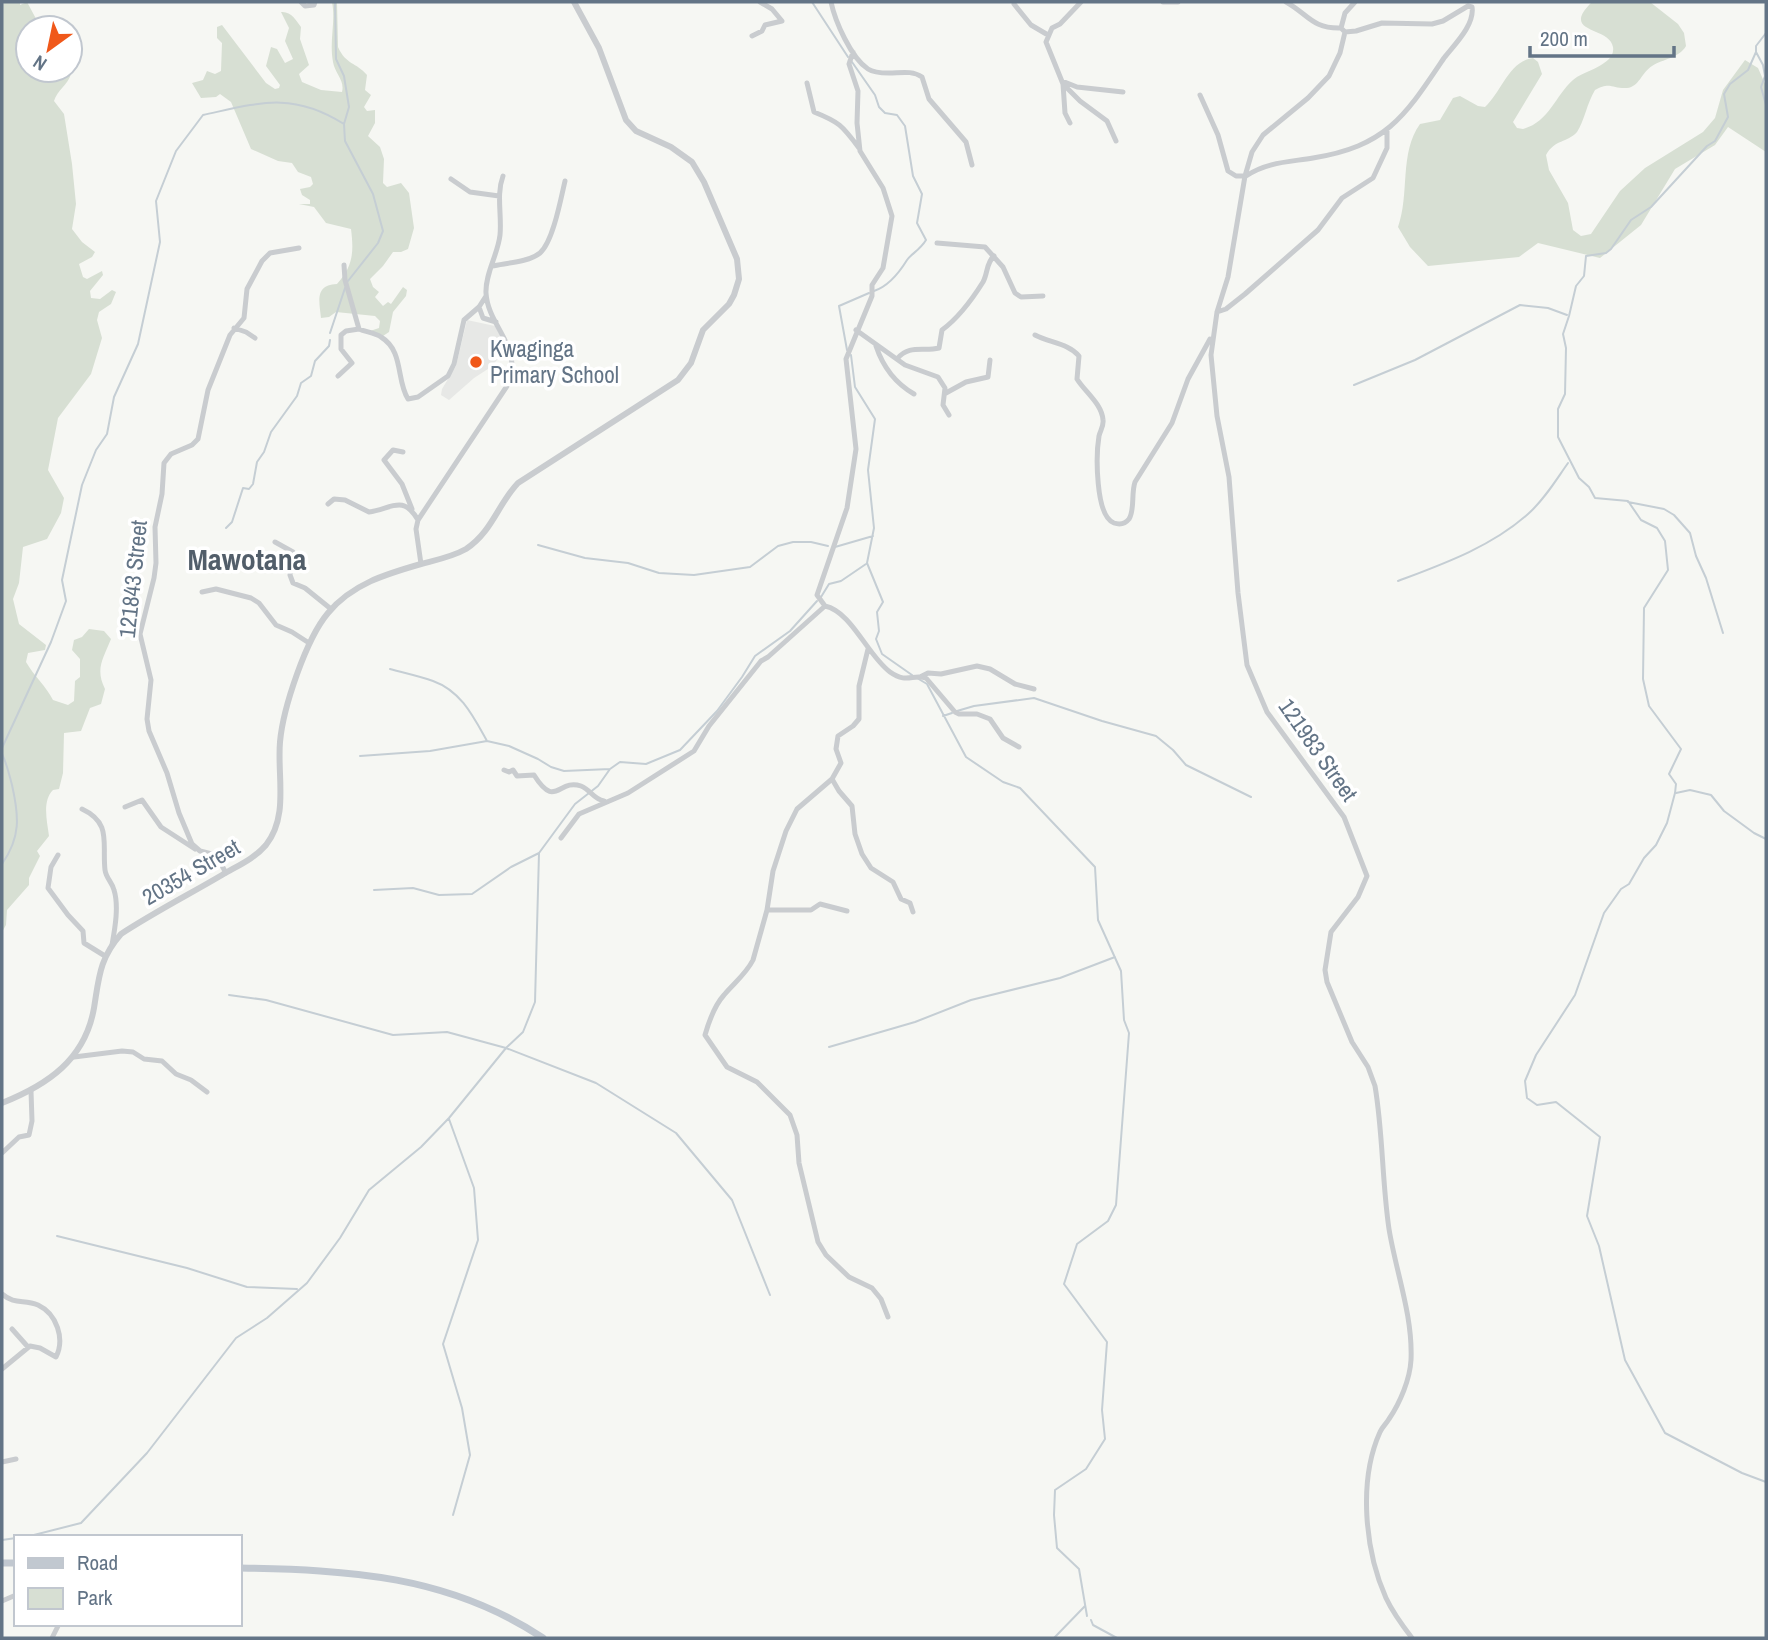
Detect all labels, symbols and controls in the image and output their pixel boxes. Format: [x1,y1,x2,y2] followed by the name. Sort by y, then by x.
[14,14,84,84] north arrow
[1530,14,1674,58] scale bar
[1540,24,1588,53] text: 200 m
[28,49,52,77] text: N
[490,333,619,390] place label: Kwaginga Primary School
[468,354,484,370] marker: Kwaginga Primary School
[111,518,154,639] street label: 121843 Street
[188,539,307,579] district label: Mawotana
[1272,692,1365,807] street label: 121983 Street
[136,831,245,912] street label: 20354 Street
[14,1535,242,1626] legend
[77,1548,118,1577] text: Road
[77,1583,113,1612] text: Park

